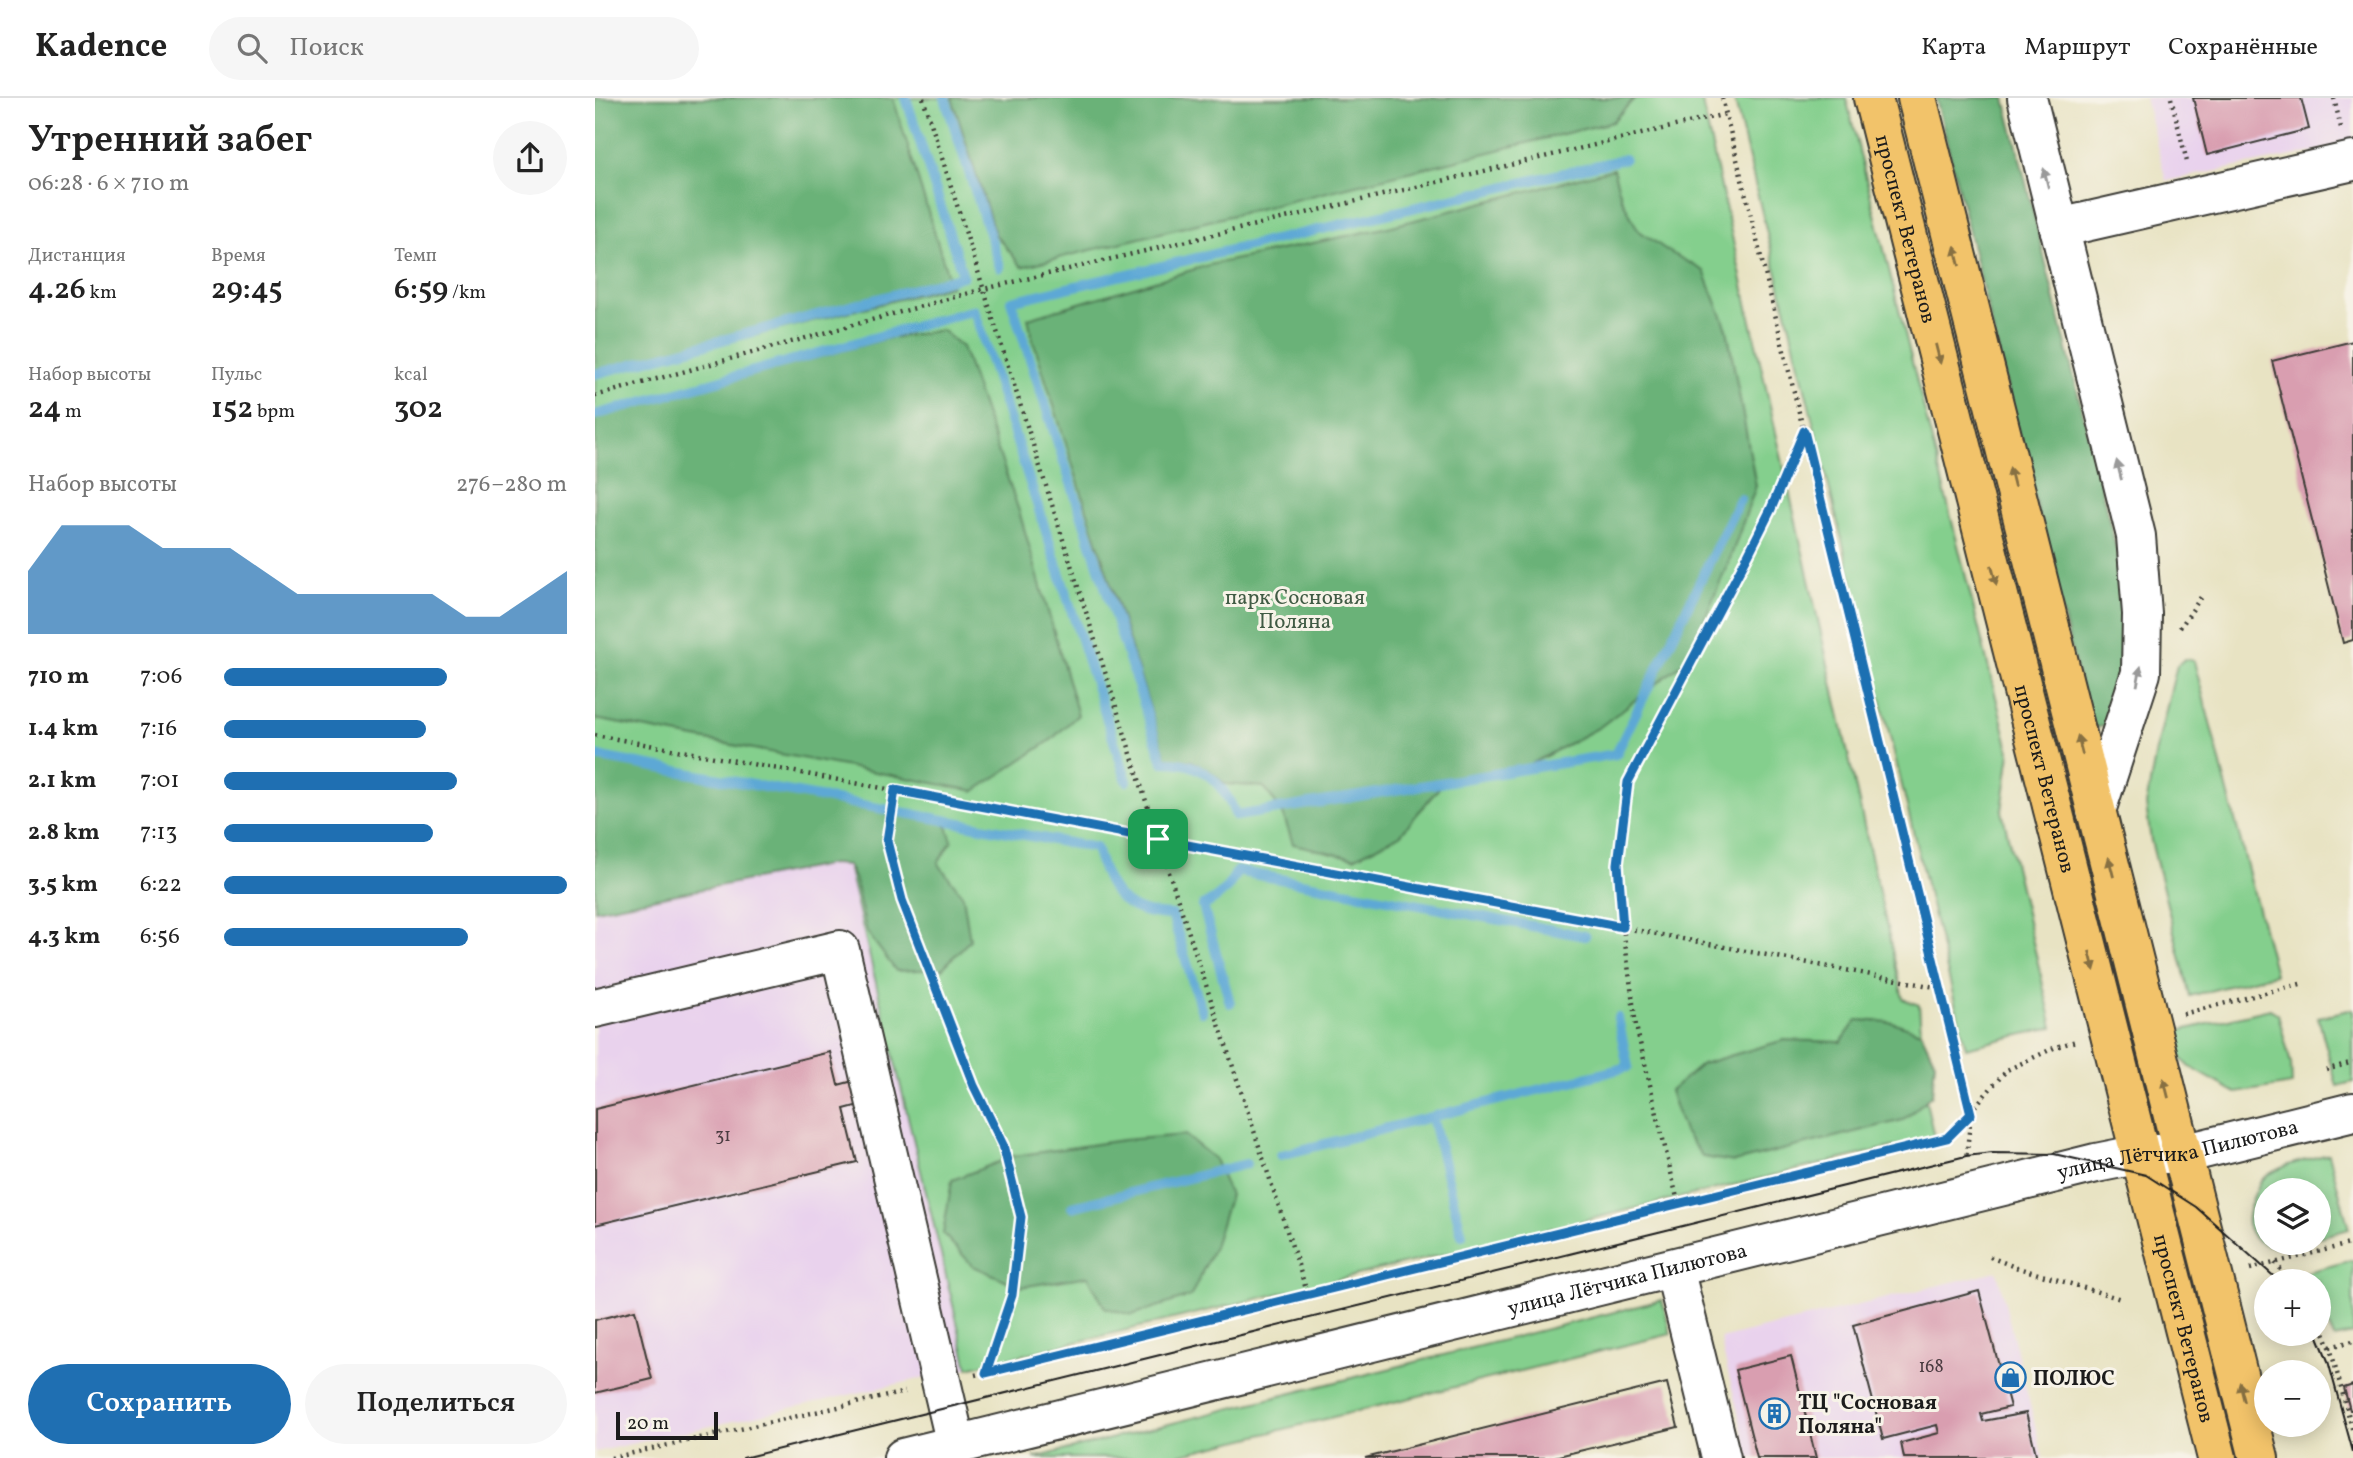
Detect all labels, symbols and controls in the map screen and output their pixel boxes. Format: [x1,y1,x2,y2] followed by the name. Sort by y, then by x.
[209,17,699,80] search box
[35,25,167,71] text: Kadence
[233,29,271,67] icon: search
[289,30,364,66] text: Поиск
[1921,31,1986,65] text: Карта
[2024,31,2130,65] text: Маршрут
[2168,31,2318,65] text: Сохранённые
[28,115,312,168] text: Утренний забег
[493,121,567,195] button: share
[1867,132,1942,327] street label: проспект Ветеранов
[2040,167,2051,189] one-way arrow
[28,168,189,200] text: 06:28 · 6 × 710 m
[28,243,126,269] text: Дистанция
[211,243,266,269] text: Время
[394,243,437,269] text: Темп
[1951,245,1962,267] one-way arrow
[28,269,86,311] text: 4.26
[211,269,283,311] text: 29:45
[394,269,448,311] text: 6:59
[86,280,117,306] text: km
[448,280,486,306] text: /km
[1933,343,1944,365] one-way arrow
[28,362,151,388] text: Набор высоты
[211,362,262,388] text: Пульс
[394,362,428,388] text: kcal
[28,388,61,430] text: 24
[211,388,253,430] text: 152
[394,388,443,430] text: 302
[61,399,82,425] text: m
[253,399,295,425] text: bpm
[2113,459,2124,481] one-way arrow
[2006,466,2017,488] one-way arrow
[28,469,177,501] text: Набор высоты
[456,469,567,501] text: 276–280 m
[1989,564,2000,586] one-way arrow
[1225,584,1365,637] park label: парк Сосновая Поляна
[28,661,89,693] text: 710 m
[140,661,182,693] text: 7:06
[2133,665,2144,687] one-way arrow
[2006,682,2081,876] street label: проспект Ветеранов
[28,713,99,745] text: 1.4 km
[140,713,177,745] text: 7:16
[2074,734,2085,756] one-way arrow
[28,765,97,797] text: 2.1 km
[140,765,179,797] text: 7:01
[1128,809,1188,869] pin
[28,817,100,849] text: 2.8 km
[140,817,177,849] text: 7:13
[1139,820,1177,858] icon: arrive
[2105,856,2116,878] one-way arrow
[28,869,98,901] text: 3.5 km
[140,869,182,901] text: 6:22
[28,921,101,953] text: 4.3 km
[140,921,180,953] text: 6:56
[2087,950,2098,972] one-way arrow
[2160,1077,2171,1099] one-way arrow
[2054,1113,2302,1188] street label: улица Лётчика Пилютова
[715,1124,731,1149] house number: 31
[2254,1178,2331,1437] map controls
[2254,1178,2331,1255] button: layers
[2145,1231,2221,1426] street label: проспект Ветеранов
[1505,1237,1750,1324] street label: улица Лётчика Пилютова
[2254,1269,2331,1346] button: +
[1918,1355,1944,1380] house number: 168
[2254,1360,2331,1437] button: −
[1993,1361,2027,1395] shop icon: ПОЛЮС
[28,1364,291,1444] button: Сохранить
[305,1364,567,1444] button: Поделиться
[2033,1365,2115,1394] place label: ПОЛЮС
[2236,1381,2247,1403] one-way arrow
[1798,1389,1937,1442] place label: ТЦ "Сосновая Поляна"
[1758,1397,1792,1431] building icon: ТЦ "Сосновая Поляна"
[616,1409,717,1441] scale bar
[627,1411,669,1437] text: 20 m

